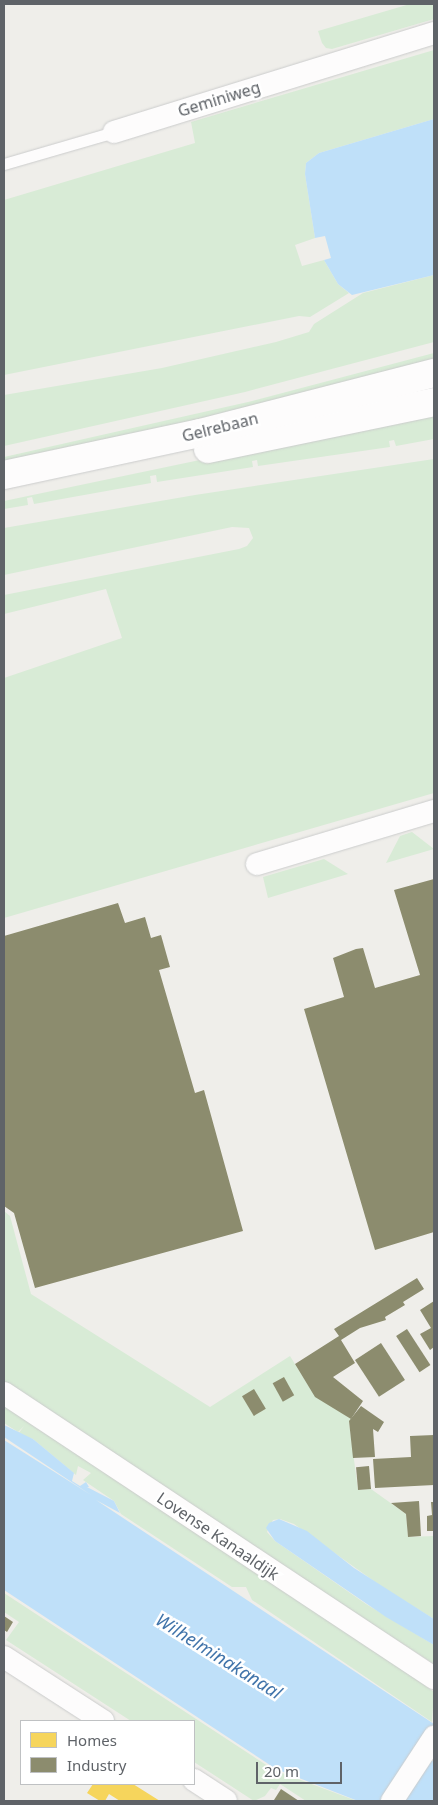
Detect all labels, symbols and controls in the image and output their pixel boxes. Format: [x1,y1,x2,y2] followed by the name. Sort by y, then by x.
[175,77,263,121] street label: Geminiweg
[180,408,260,446] street label: Gelrebaan
[153,1488,283,1584] street label: Lovense Kanaaldijk
[152,1609,286,1703] water label: Wilhelminakanaal
[20,1720,195,1785] legend
[67,1730,117,1750] text: Homes
[258,1752,344,1784] scale bar
[67,1755,126,1775] text: Industry
[264,1761,299,1781] text: 20 m

